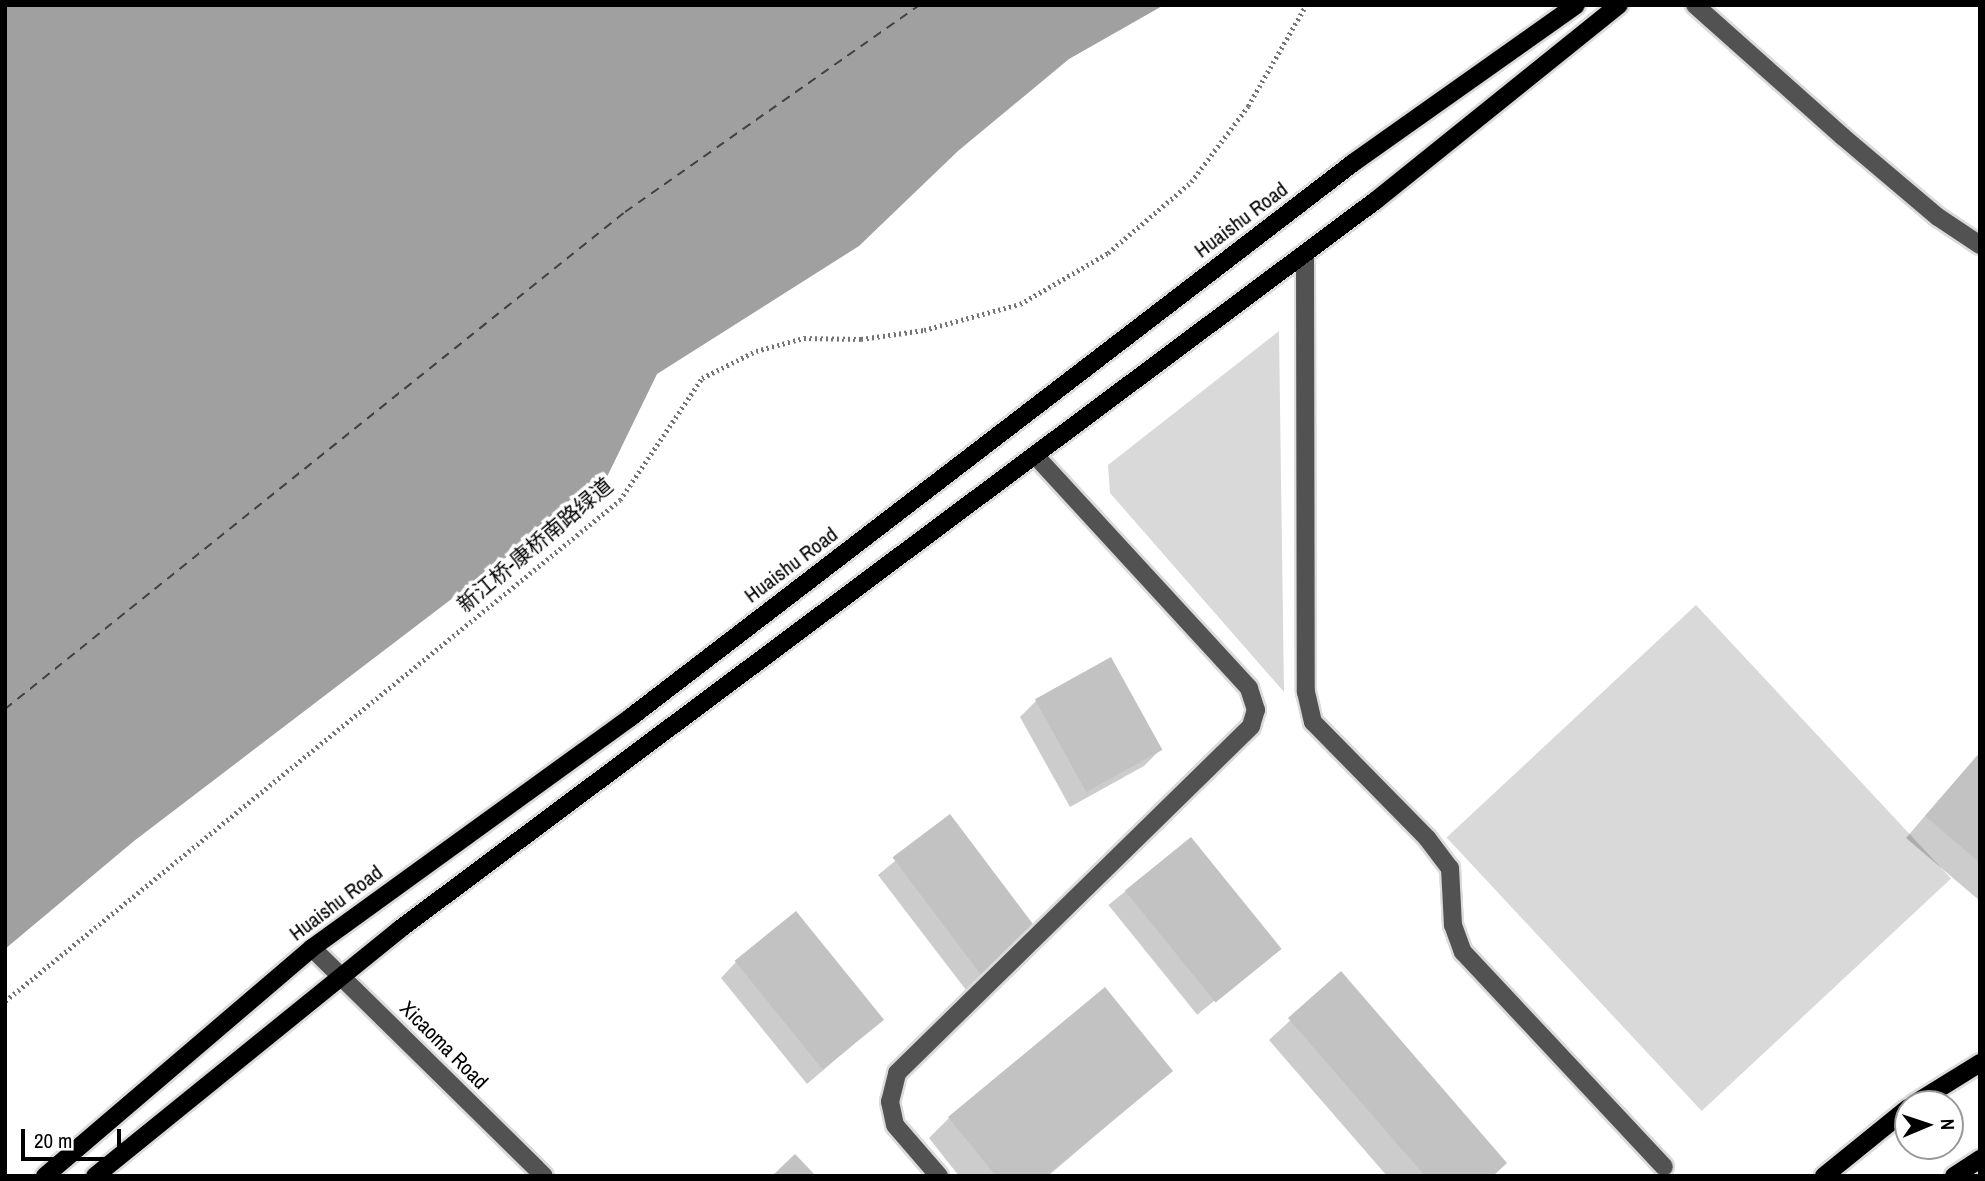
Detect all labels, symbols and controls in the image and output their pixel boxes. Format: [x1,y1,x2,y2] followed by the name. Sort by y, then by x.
[1189,177,1293,263] street label: Huaishu Road
[452,473,618,617] street label: 新江桥-康桥南路绿道
[739,522,843,608] street label: Huaishu Road
[284,860,388,946] street label: Huaishu Road
[395,996,493,1094] street label: Xicaoma Road
[1894,1090,1964,1160] north arrow
[24,1114,124,1158] scale bar
[1935,1118,1961,1130] text: N
[34,1126,72,1155] text: 20 m

